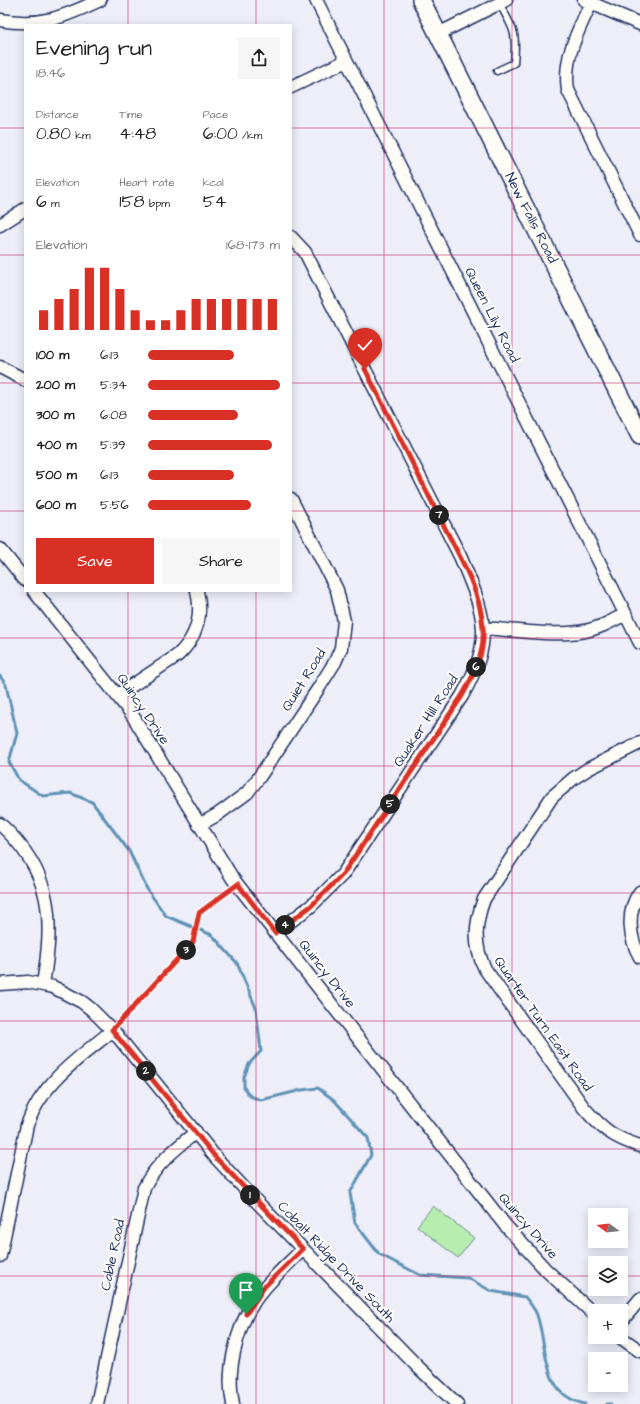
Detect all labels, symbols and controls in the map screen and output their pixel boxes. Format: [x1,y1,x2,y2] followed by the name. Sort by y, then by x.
[36,33,152,64] text: Evening run
[238,37,280,79] button: share
[36,64,65,82] text: 18:46
[36,107,79,122] text: Distance
[119,107,142,122] text: Time
[203,107,228,122] text: Pace
[36,122,71,146] text: 0.80
[119,122,156,146] text: 4:48
[203,122,238,146] text: 6:00
[71,128,91,143] text: km
[238,128,262,143] text: /km
[500,169,562,267] street label: New Falls Road
[36,175,79,190] text: Elevation
[119,175,175,190] text: Heart rate
[203,175,224,190] text: kcal
[36,190,47,214] text: 6
[119,190,145,214] text: 158
[203,190,226,214] text: 54
[47,196,60,211] text: m
[145,196,170,211] text: bpm
[36,236,87,254] text: Elevation
[226,236,280,254] text: 168–173 m
[459,264,525,366] street label: Queen Lily Road
[348,328,382,369] pin
[354,334,376,356] icon: check
[36,346,69,364] text: 100 m
[100,346,119,364] text: 6:13
[36,376,75,394] text: 200 m
[100,376,127,394] text: 5:34
[36,406,74,424] text: 300 m
[100,406,127,424] text: 6:08
[36,436,77,454] text: 400 m
[100,436,125,454] text: 5:39
[36,466,77,484] text: 500 m
[100,466,119,484] text: 6:13
[36,496,76,514] text: 600 m
[100,496,129,514] text: 5:56
[429,505,449,525] pin: 7
[436,507,442,522] text: 7
[36,538,154,584] button: Save
[162,538,280,584] button: Share
[277,645,331,715] street label: Quiet Road
[466,657,486,677] pin: 6
[473,659,479,674] text: 6
[112,669,174,749] street label: Quincy Drive
[389,671,463,771] street label: Quaker Hill Road
[380,794,400,814] pin: 5
[386,796,394,811] text: 5
[275,915,295,935] pin: 4
[281,917,289,932] text: 4
[294,935,360,1013] street label: Quincy Drive
[176,940,196,960] pin: 3
[183,942,189,957] text: 3
[489,953,597,1095] street label: Quarter Turn East Road
[136,1061,156,1081] pin: 2
[143,1063,149,1078] text: 2
[240,1185,260,1205] pin: 1
[249,1187,251,1202] text: 1
[494,1188,563,1264] street label: Quincy Drive
[273,1197,399,1327] street label: Cobalt Ridge Drive South
[588,1208,628,1248] north arrow
[588,1208,628,1392] map controls
[96,1217,130,1293] street label: Cable Road
[588,1256,628,1296] button: layers
[229,1273,263,1314] pin
[235,1279,257,1301] icon: arrive
[588,1304,628,1344] button: +
[588,1352,628,1392] button: −

